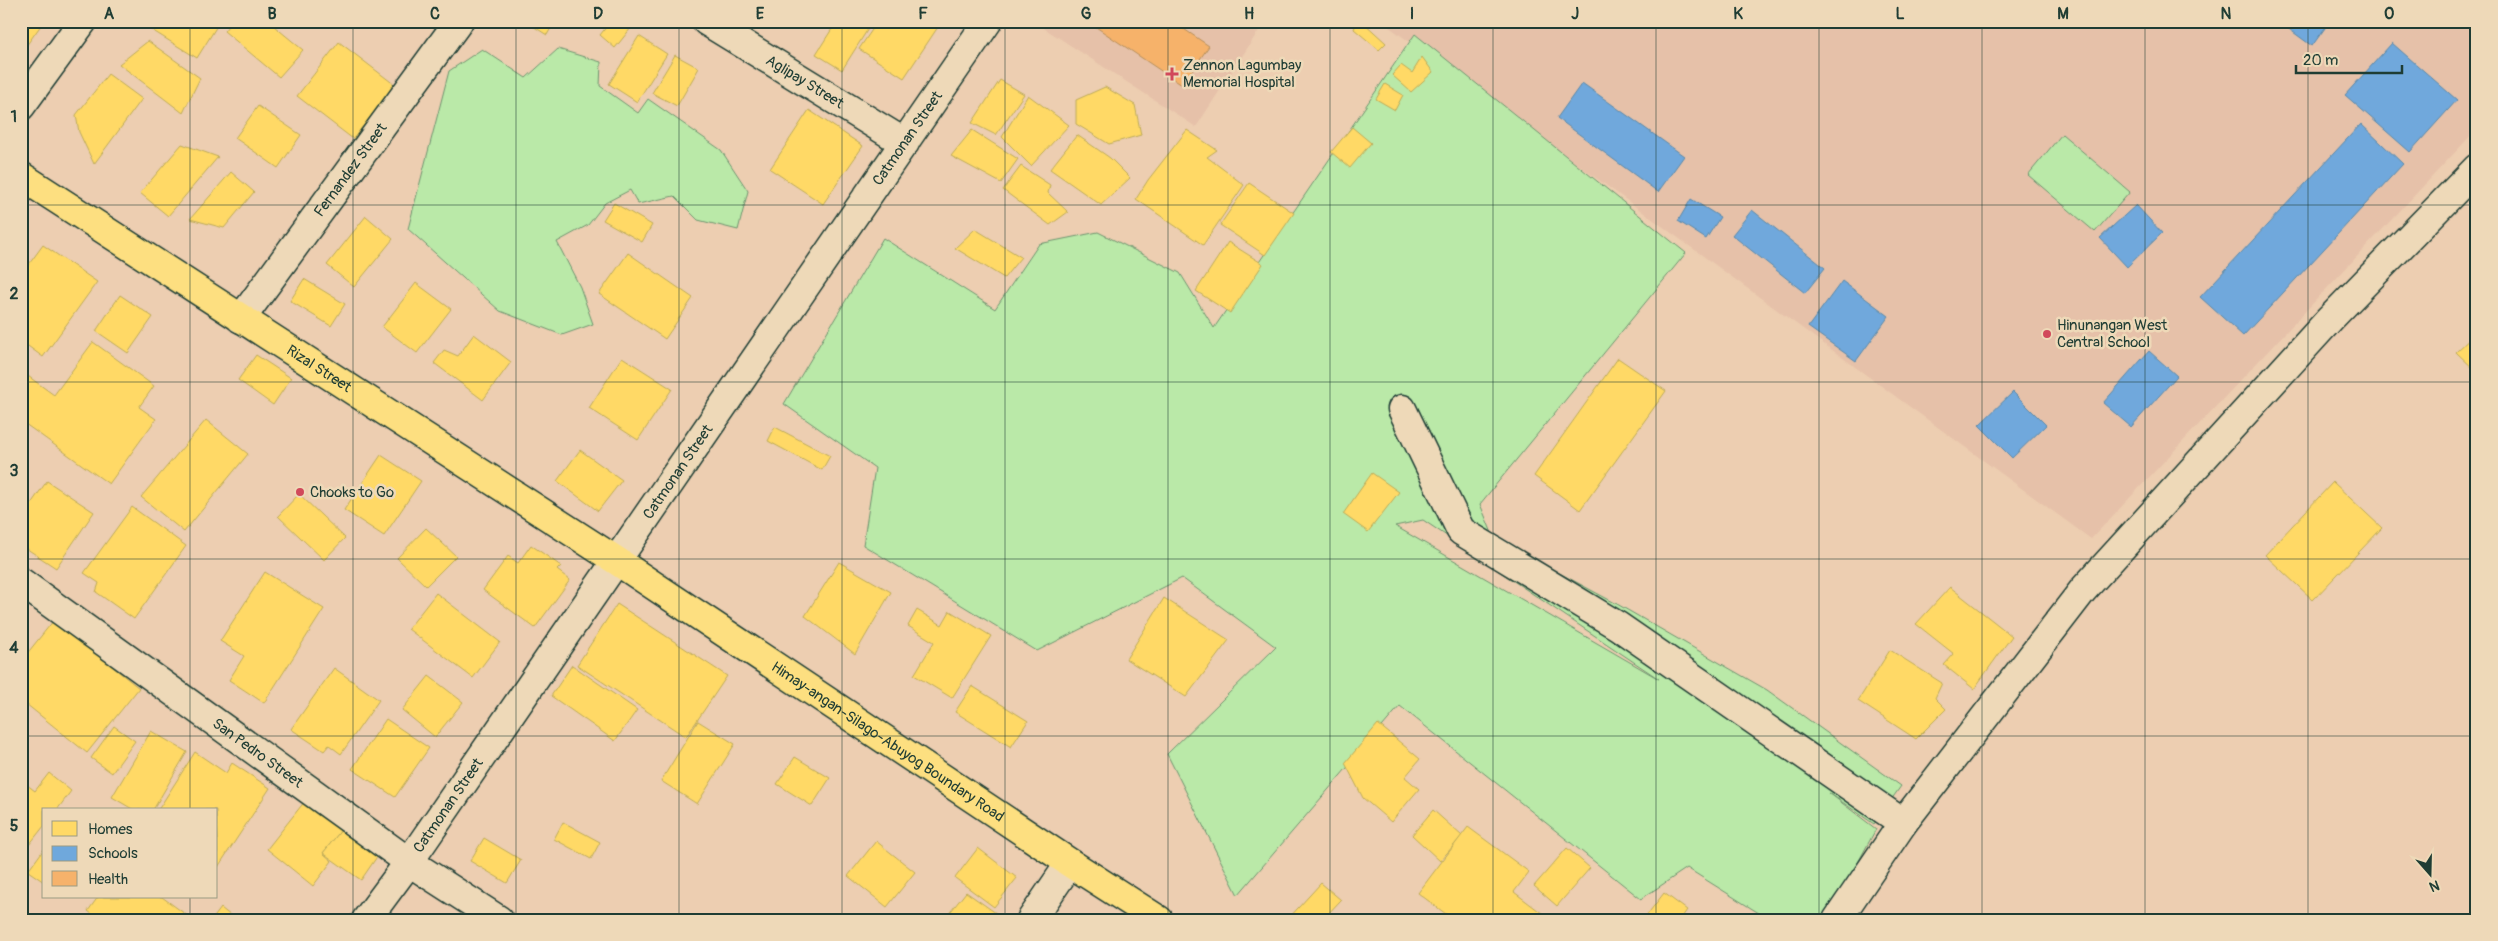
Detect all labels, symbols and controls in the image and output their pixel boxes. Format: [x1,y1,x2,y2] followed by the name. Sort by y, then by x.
[104,4,115,24] text: A
[267,4,277,24] text: B
[430,4,440,24] text: C
[593,4,603,24] text: D
[756,4,765,24] text: E
[918,4,928,24] text: F
[1081,4,1092,24] text: G
[1244,4,1254,24] text: H
[1410,4,1414,24] text: I
[1571,4,1579,24] text: J
[1733,4,1743,24] text: K
[1895,4,1905,24] text: L
[2057,4,2069,24] text: M
[2221,4,2232,24] text: N
[2384,4,2394,24] text: O
[2296,42,2402,74] scale bar
[762,51,848,113] street label: Aglipay Street
[2303,51,2338,70] text: 20 m
[1183,56,1302,92] place label: Zennon Lagumbay Memorial Hospital
[1165,67,1179,81] marker: Zennon Lagumbay Memorial Hospital
[868,86,947,189] street label: Catmonan Street
[11,107,17,127] text: 1
[310,118,391,220] street label: Fernandez Street
[10,284,19,304] text: 2
[2057,316,2168,352] place label: Hinunangan West Central School
[2041,328,2053,340] marker: Hinunangan West Central School
[283,341,356,397] street label: Rizal Street
[638,420,717,523] street label: Catmonan Street
[10,461,19,481] text: 3
[310,483,394,502] place label: Chooks to Go
[294,486,306,498] marker: Chooks to Go
[9,638,19,658] text: 4
[768,657,1008,826] street label: Himay-angan-Silago-Abuyog Boundary Road
[209,714,308,793] street label: San Pedro Street
[409,754,488,856] street label: Catmonan Street
[42,808,218,898] legend
[10,816,19,836] text: 5
[88,820,133,839] text: Homes
[88,844,138,863] text: Schools
[2406,848,2456,898] north arrow
[88,870,128,889] text: Health
[2427,876,2442,895] text: N

